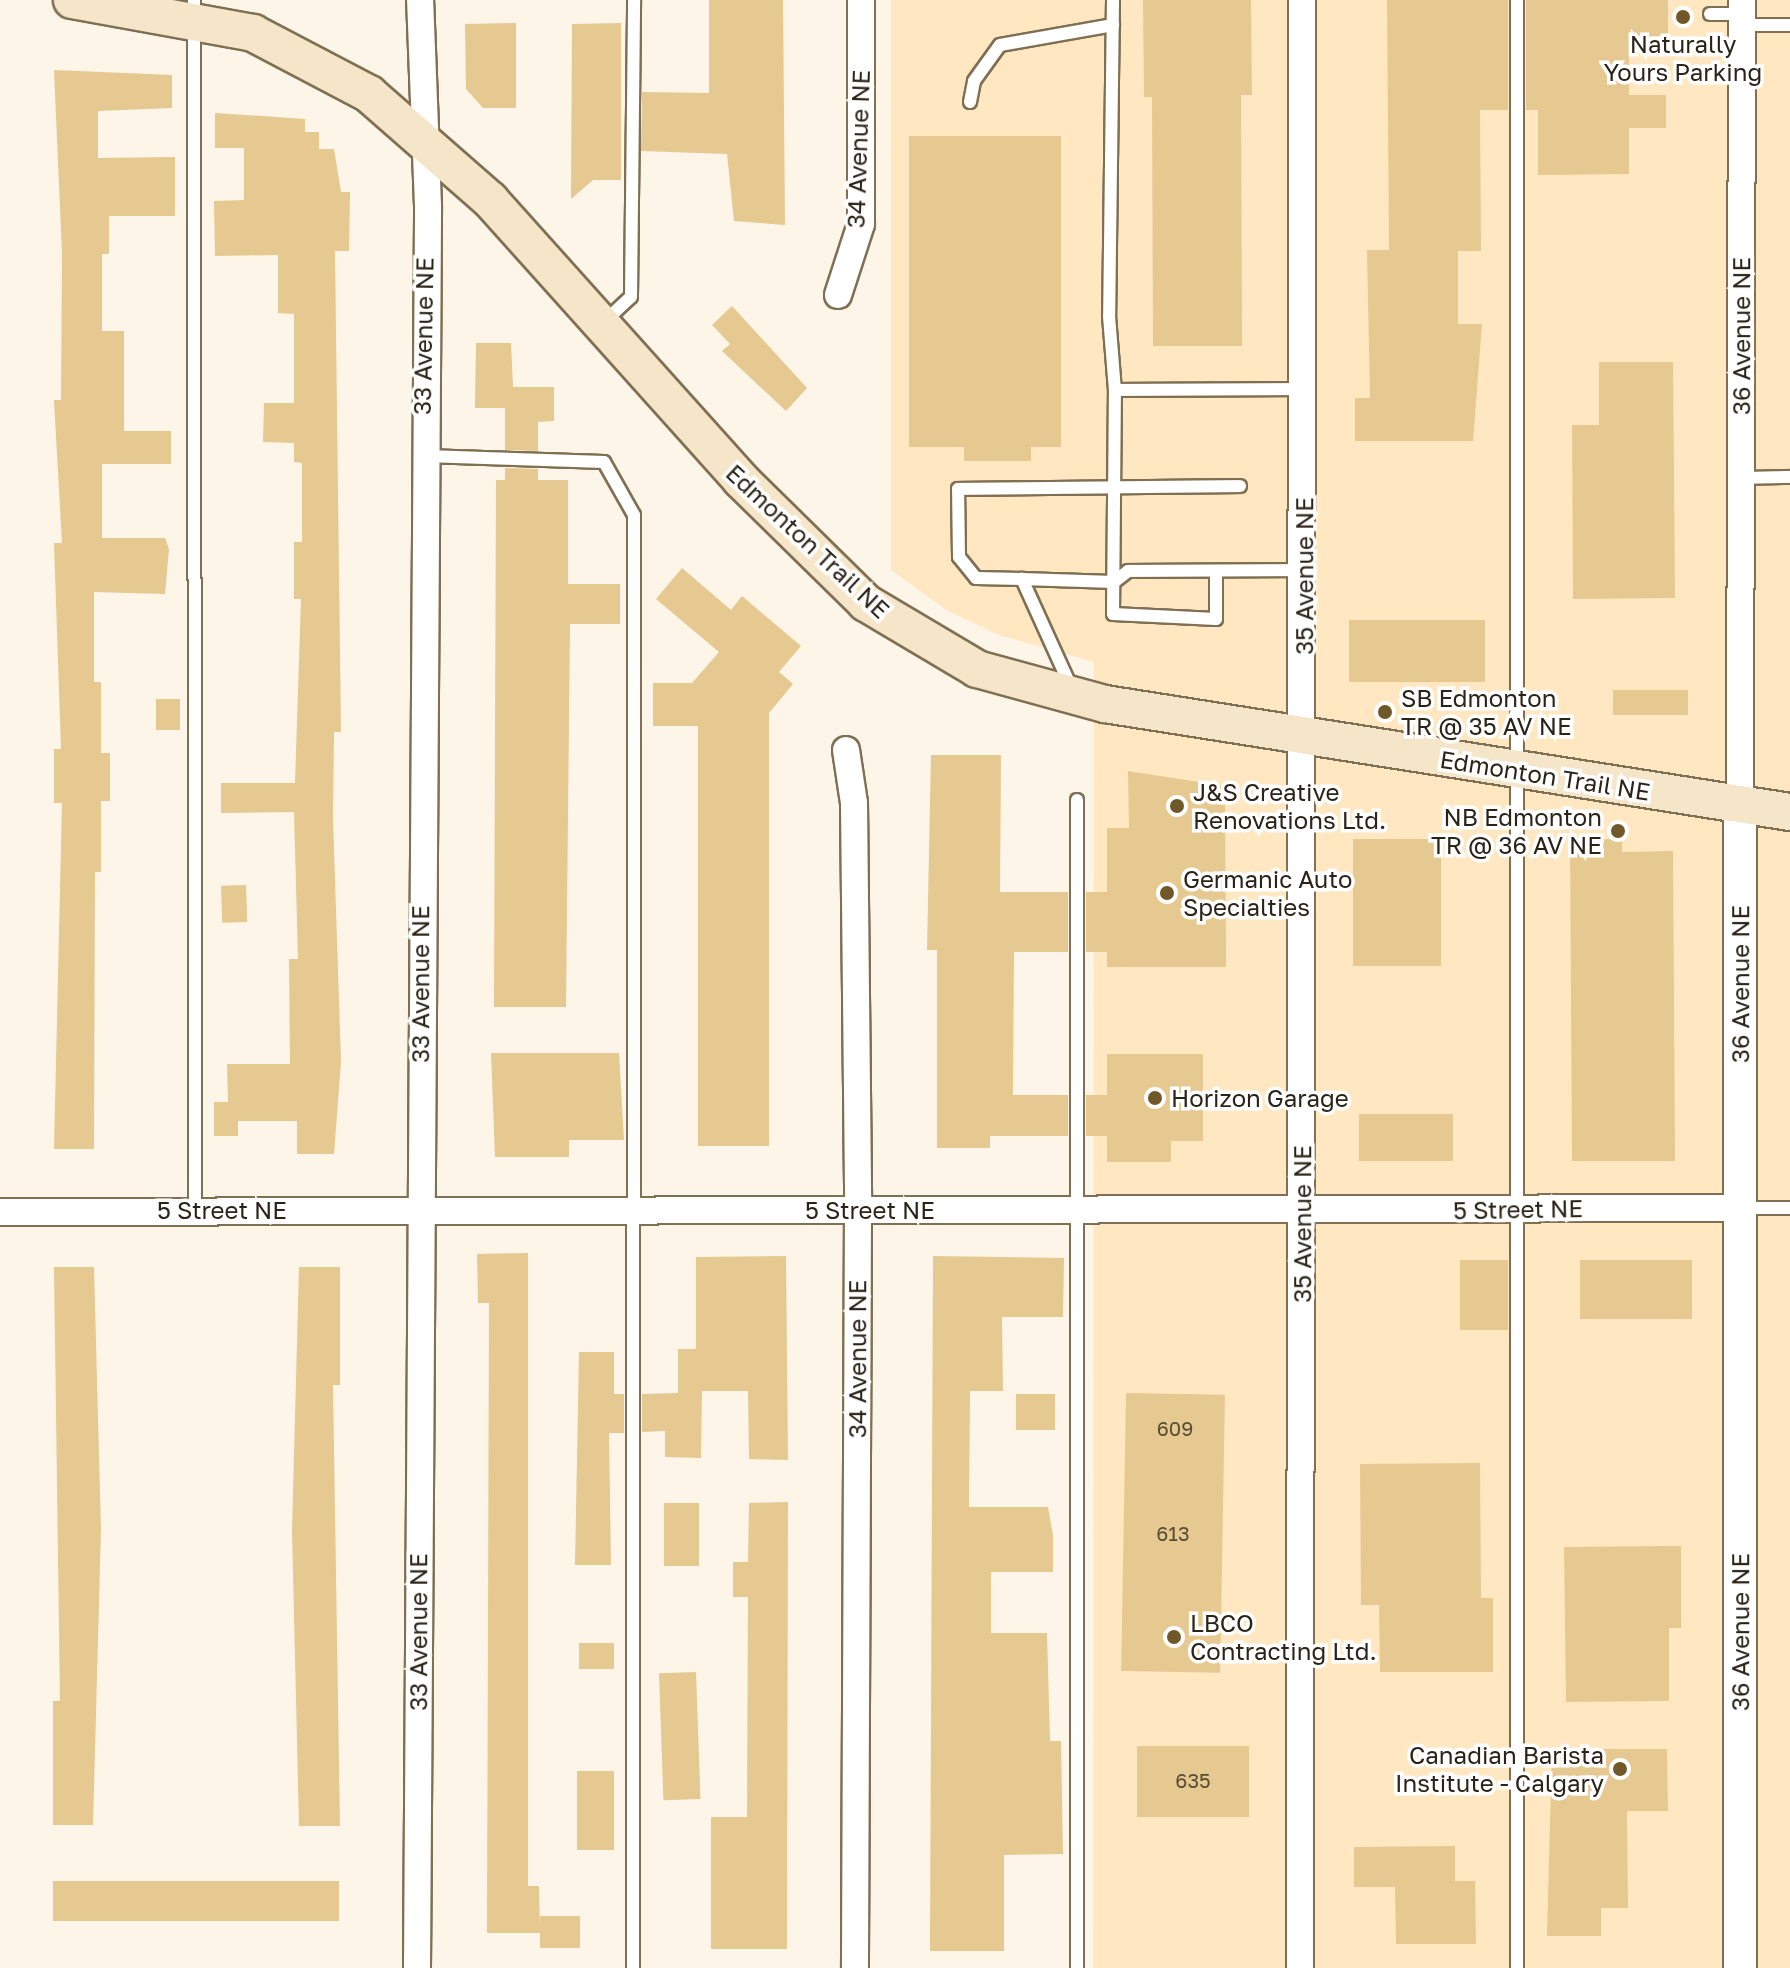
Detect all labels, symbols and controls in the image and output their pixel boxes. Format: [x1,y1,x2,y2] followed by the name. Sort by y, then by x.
[1674,8,1692,26] marker: Naturally Yours Parking
[1604,30,1762,86] place label: Naturally Yours Parking
[841,69,875,229] street label: 34 Avenue NE
[407,257,439,415] street label: 33 Avenue NE
[1727,257,1755,415] street label: 36 Avenue NE
[720,458,896,624] street label: Edmonton Trail NE
[1290,497,1318,655] street label: 35 Avenue NE
[1401,684,1572,740] place label: SB Edmonton TR @ 35 AV NE
[1376,703,1394,721] marker: SB Edmonton TR @ 35 AV NE
[1438,744,1652,806] street label: Edmonton Trail NE
[1193,778,1386,834] place label: J&S Creative Renovations Ltd.
[1168,797,1186,815] marker: J&S Creative Renovations Ltd.
[1431,803,1602,859] place label: NB Edmonton TR @ 36 AV NE
[1609,822,1627,840] marker: NB Edmonton TR @ 36 AV NE
[1183,865,1352,921] place label: Germanic Auto Specialties
[1158,884,1176,902] marker: Germanic Auto Specialties
[406,905,434,1063] street label: 33 Avenue NE
[1726,905,1754,1063] street label: 36 Avenue NE
[1171,1084,1349,1112] place label: Horizon Garage
[1146,1089,1164,1107] marker: Horizon Garage
[1288,1145,1316,1303] street label: 35 Avenue NE
[1453,1193,1583,1225] street label: 5 Street NE
[157,1196,287,1224] street label: 5 Street NE
[805,1196,935,1224] street label: 5 Street NE
[843,1280,871,1438] street label: 34 Avenue NE
[1157,1416,1193,1440] house number: 609
[1156,1521,1190,1545] house number: 613
[404,1553,432,1711] street label: 33 Avenue NE
[1726,1553,1754,1711] street label: 36 Avenue NE
[1190,1609,1377,1665] place label: LBCO Contracting Ltd.
[1165,1628,1183,1646] marker: LBCO Contracting Ltd.
[1395,1741,1604,1797] place label: Canadian Barista Institute - Calgary
[1611,1760,1629,1778] marker: Canadian Barista Institute - Calgary
[1175,1768,1211,1792] house number: 635

